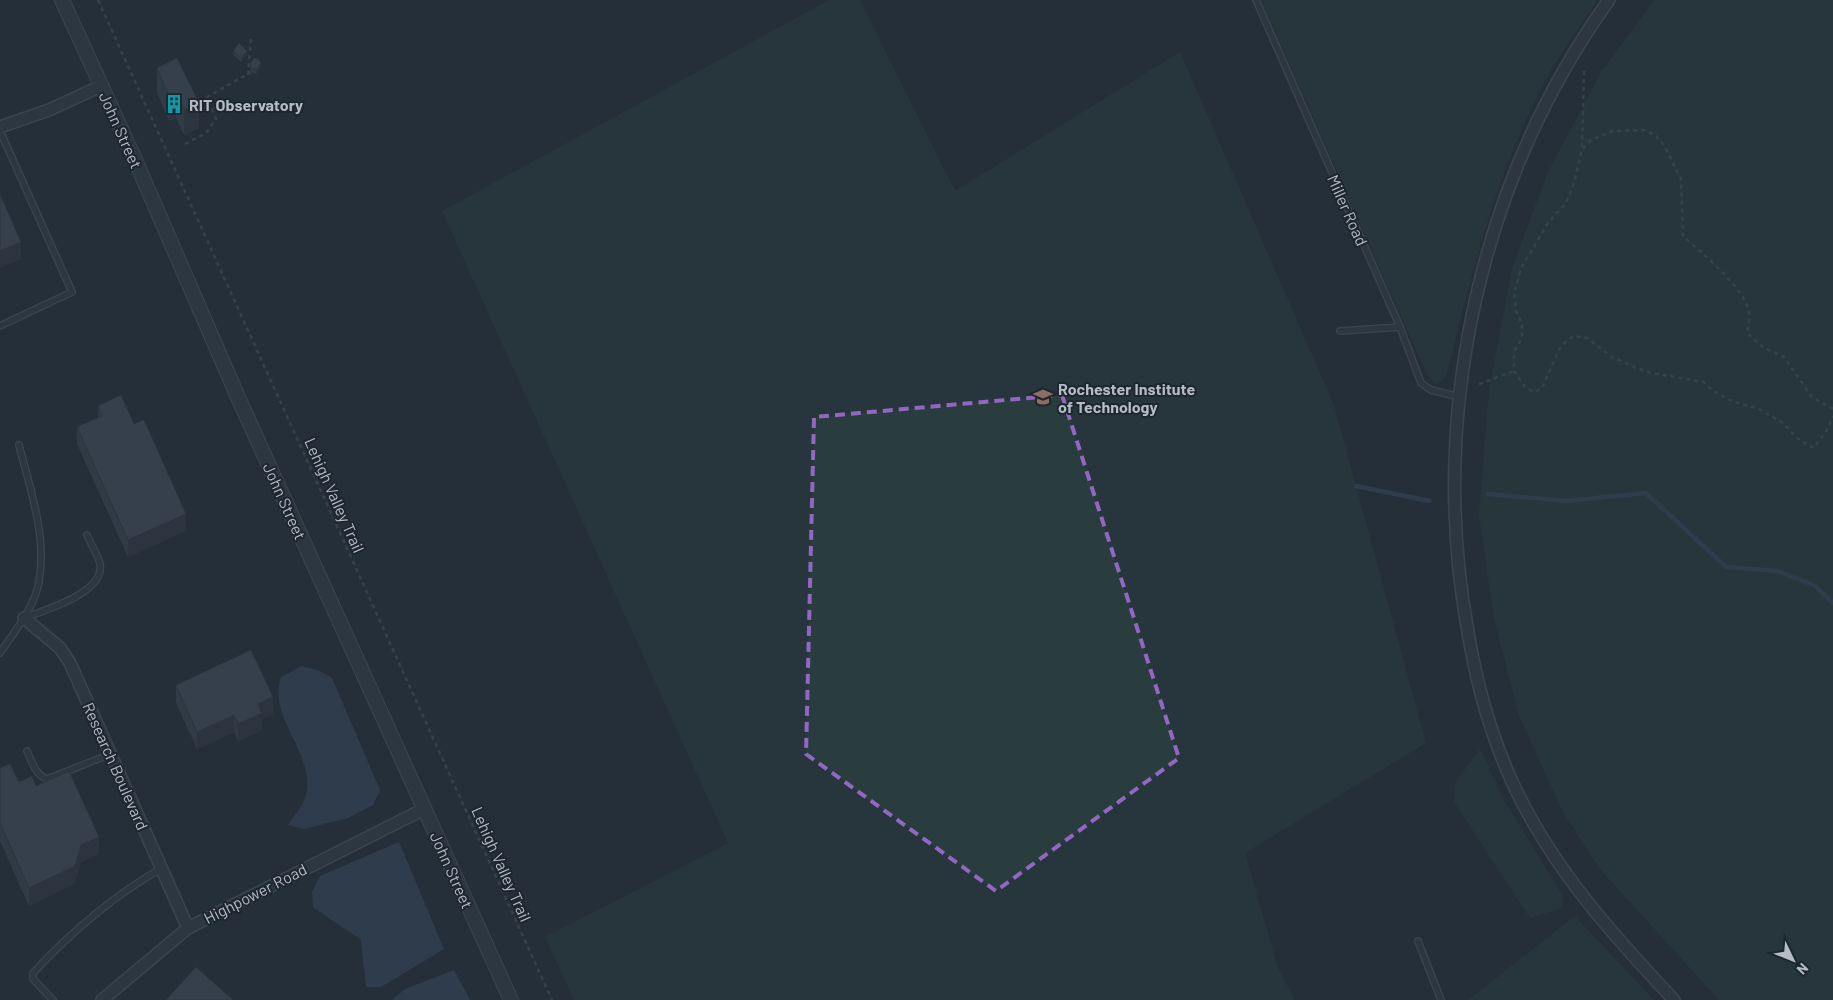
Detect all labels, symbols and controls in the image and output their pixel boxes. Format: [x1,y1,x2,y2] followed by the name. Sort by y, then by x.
[96,89,146,171] street label: John Street
[163,93,185,115] building icon: RIT Observatory
[189,95,303,114] place label: RIT Observatory
[1324,172,1372,248] street label: Miller Road
[1058,379,1195,416] place label: Rochester Institute of Technology
[1032,386,1054,408] school or university icon: Rochester Institute of Technology
[301,435,369,555] street label: Lehigh Valley Trail
[260,460,310,542] street label: John Street
[79,699,153,833] street label: Research Boulevard
[468,804,536,924] street label: Lehigh Valley Trail
[427,829,477,911] street label: John Street
[200,859,310,927] street label: Highpower Road
[1768,935,1818,985] north arrow
[1793,960,1812,978] text: N

